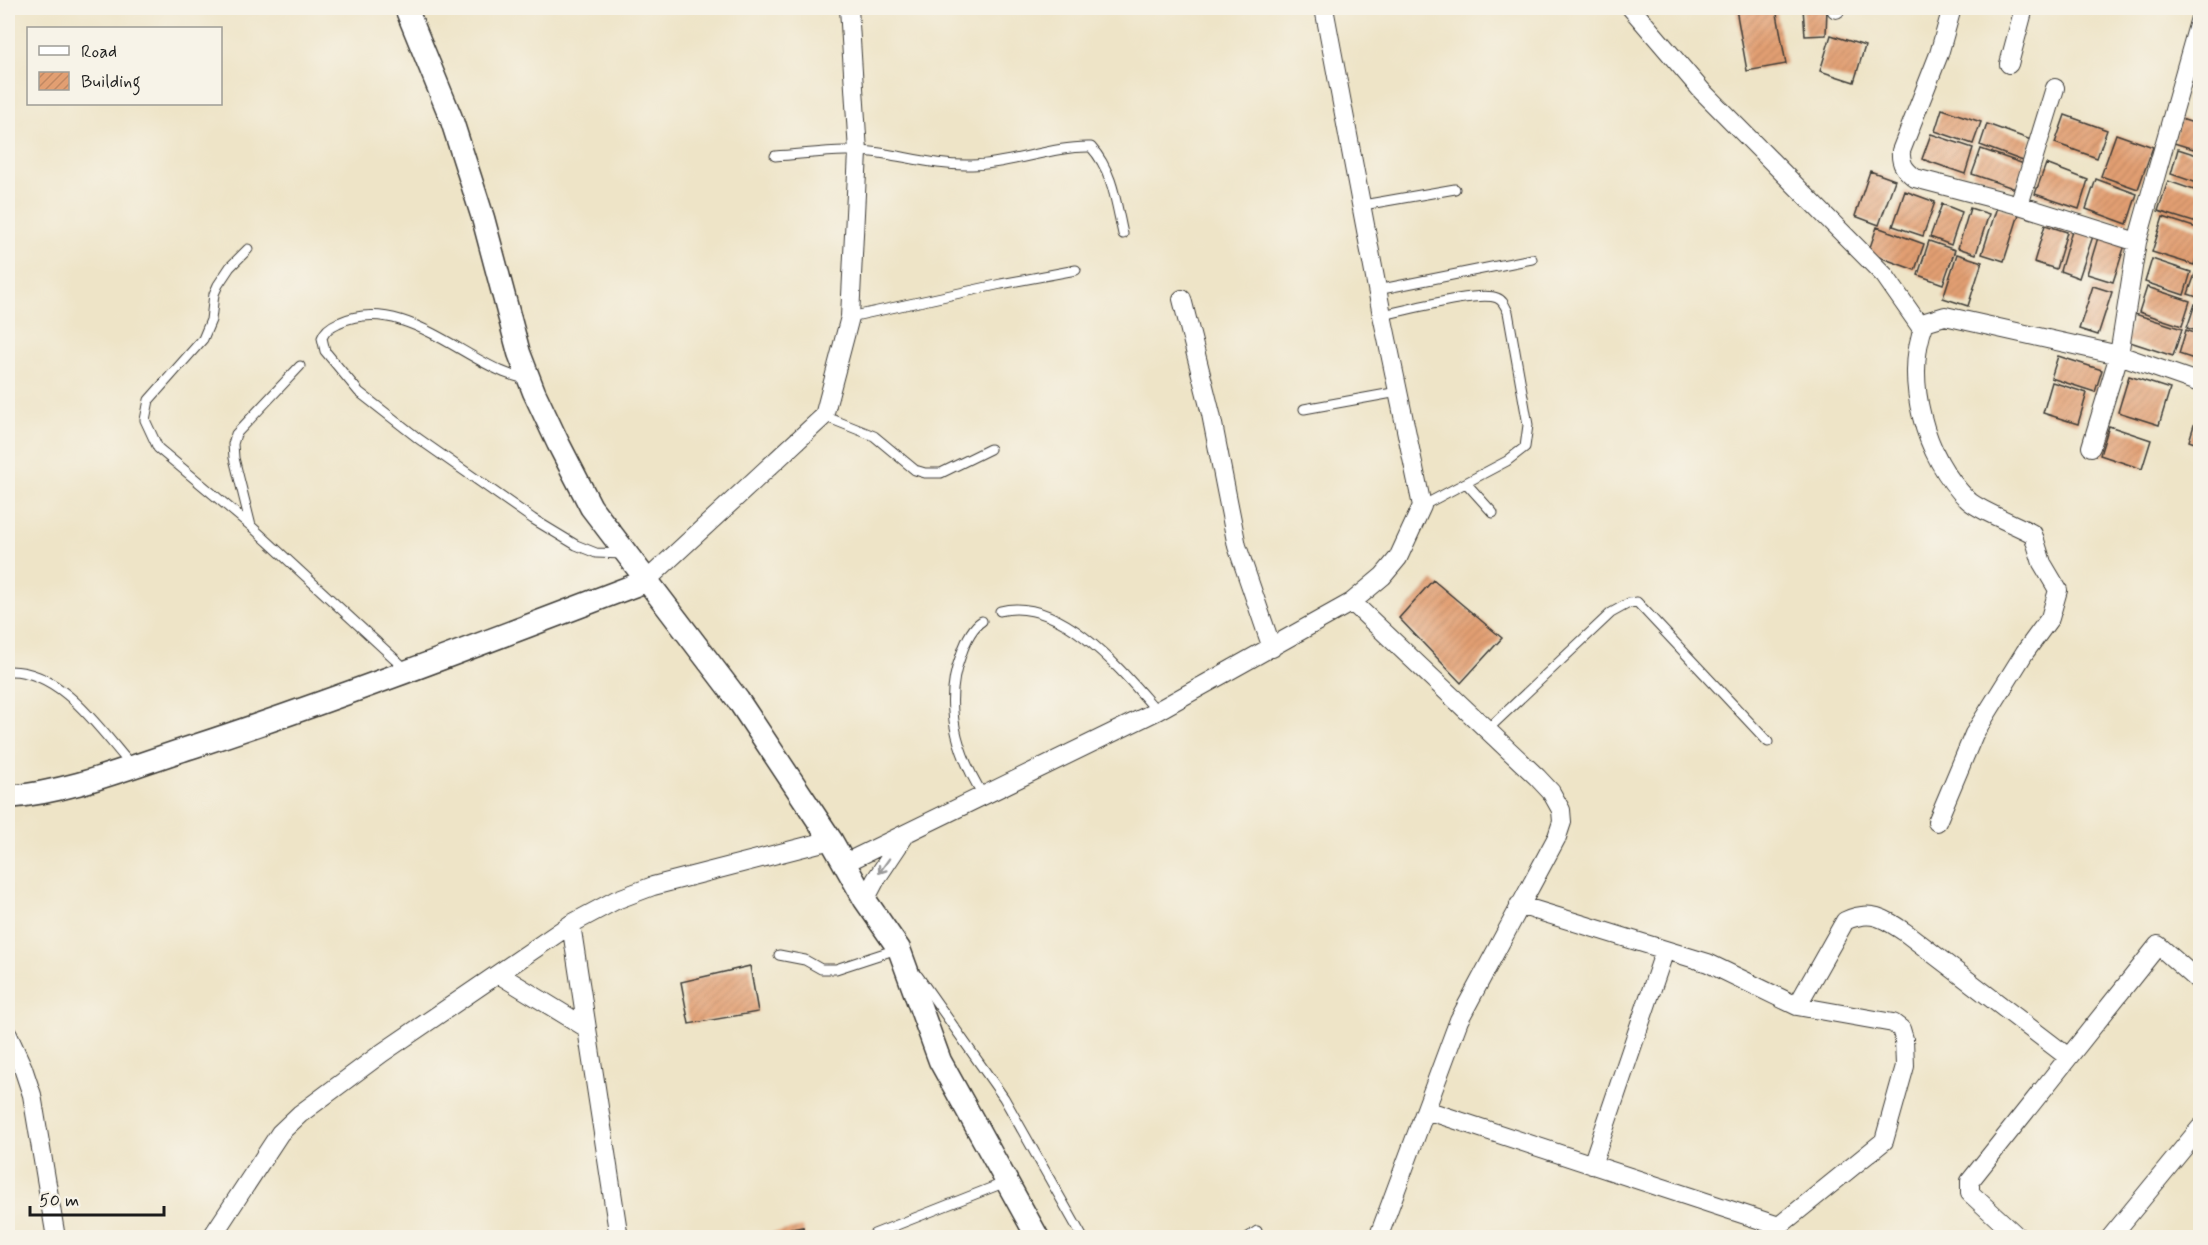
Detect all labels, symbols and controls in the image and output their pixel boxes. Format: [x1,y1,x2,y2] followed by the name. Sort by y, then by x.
[27,27,222,105] legend
[81,40,117,64] text: Road
[81,70,141,96] text: Building
[878,857,890,873] one-way arrow
[30,1179,164,1217] scale bar
[39,1189,79,1213] text: 50 m

